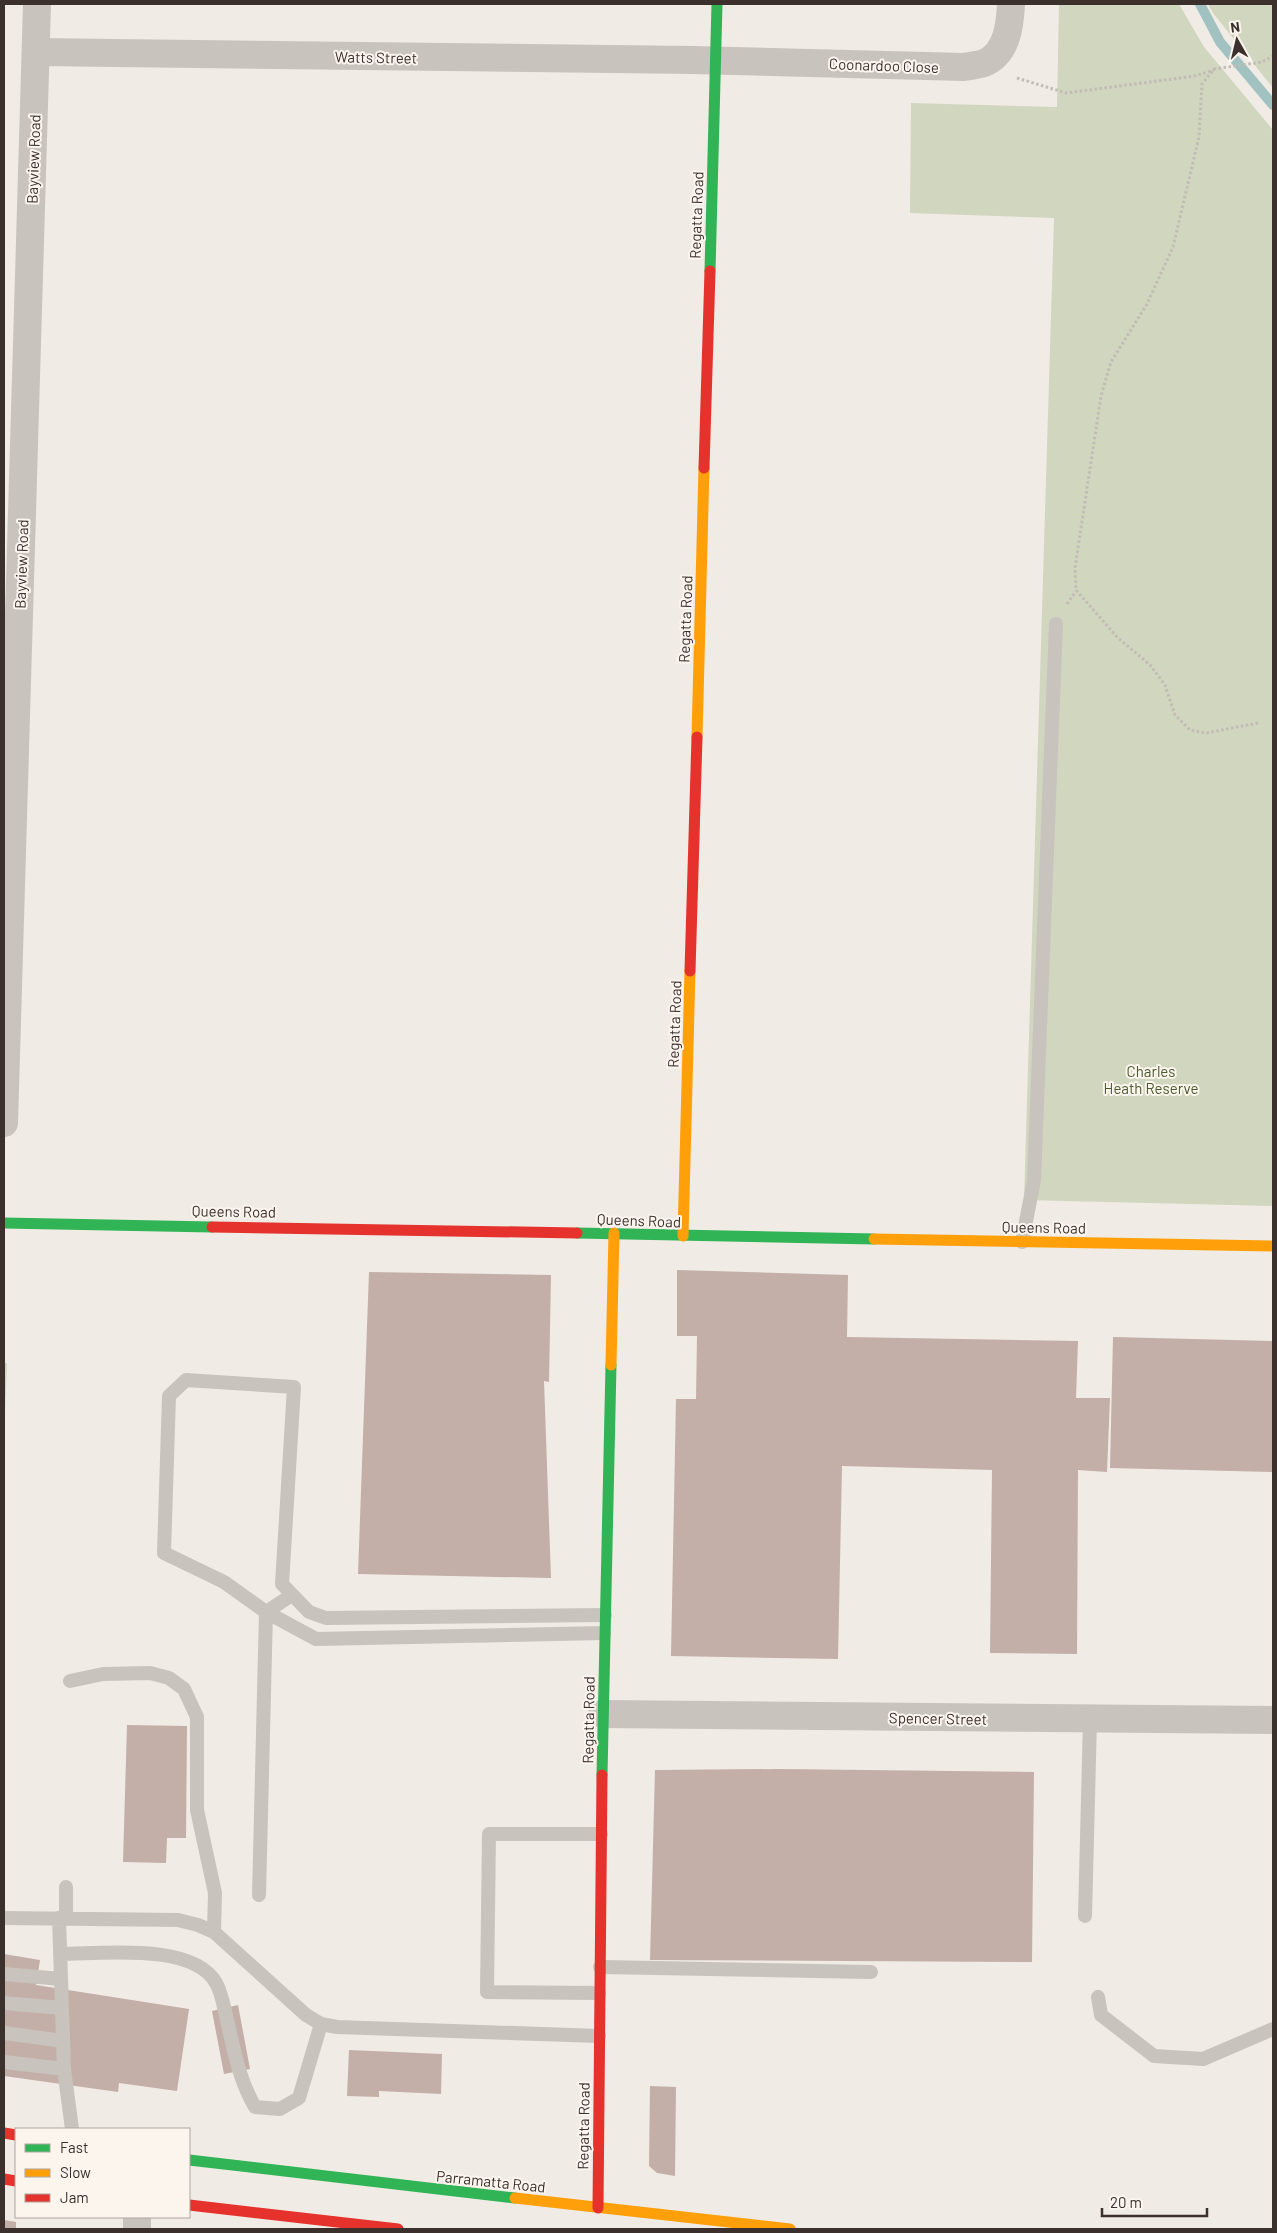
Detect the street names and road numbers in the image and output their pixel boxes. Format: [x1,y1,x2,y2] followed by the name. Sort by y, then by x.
[335,47,417,67] street label: Watts Street
[829,54,939,76] street label: Coonardoo Close
[22,114,44,204] street label: Bayview Road
[685,171,707,259] street label: Regatta Road
[10,519,32,609] street label: Bayview Road
[674,575,696,663] street label: Regatta Road
[663,980,685,1068] street label: Regatta Road
[192,1201,276,1221] street label: Queens Road
[597,1210,681,1230] street label: Queens Road
[1002,1217,1086,1237] street label: Queens Road
[578,1676,598,1764] street label: Regatta Road
[889,1708,987,1728] street label: Spencer Street
[573,2082,593,2170] street label: Regatta Road
[435,2166,547,2196] street label: Parramatta Road

